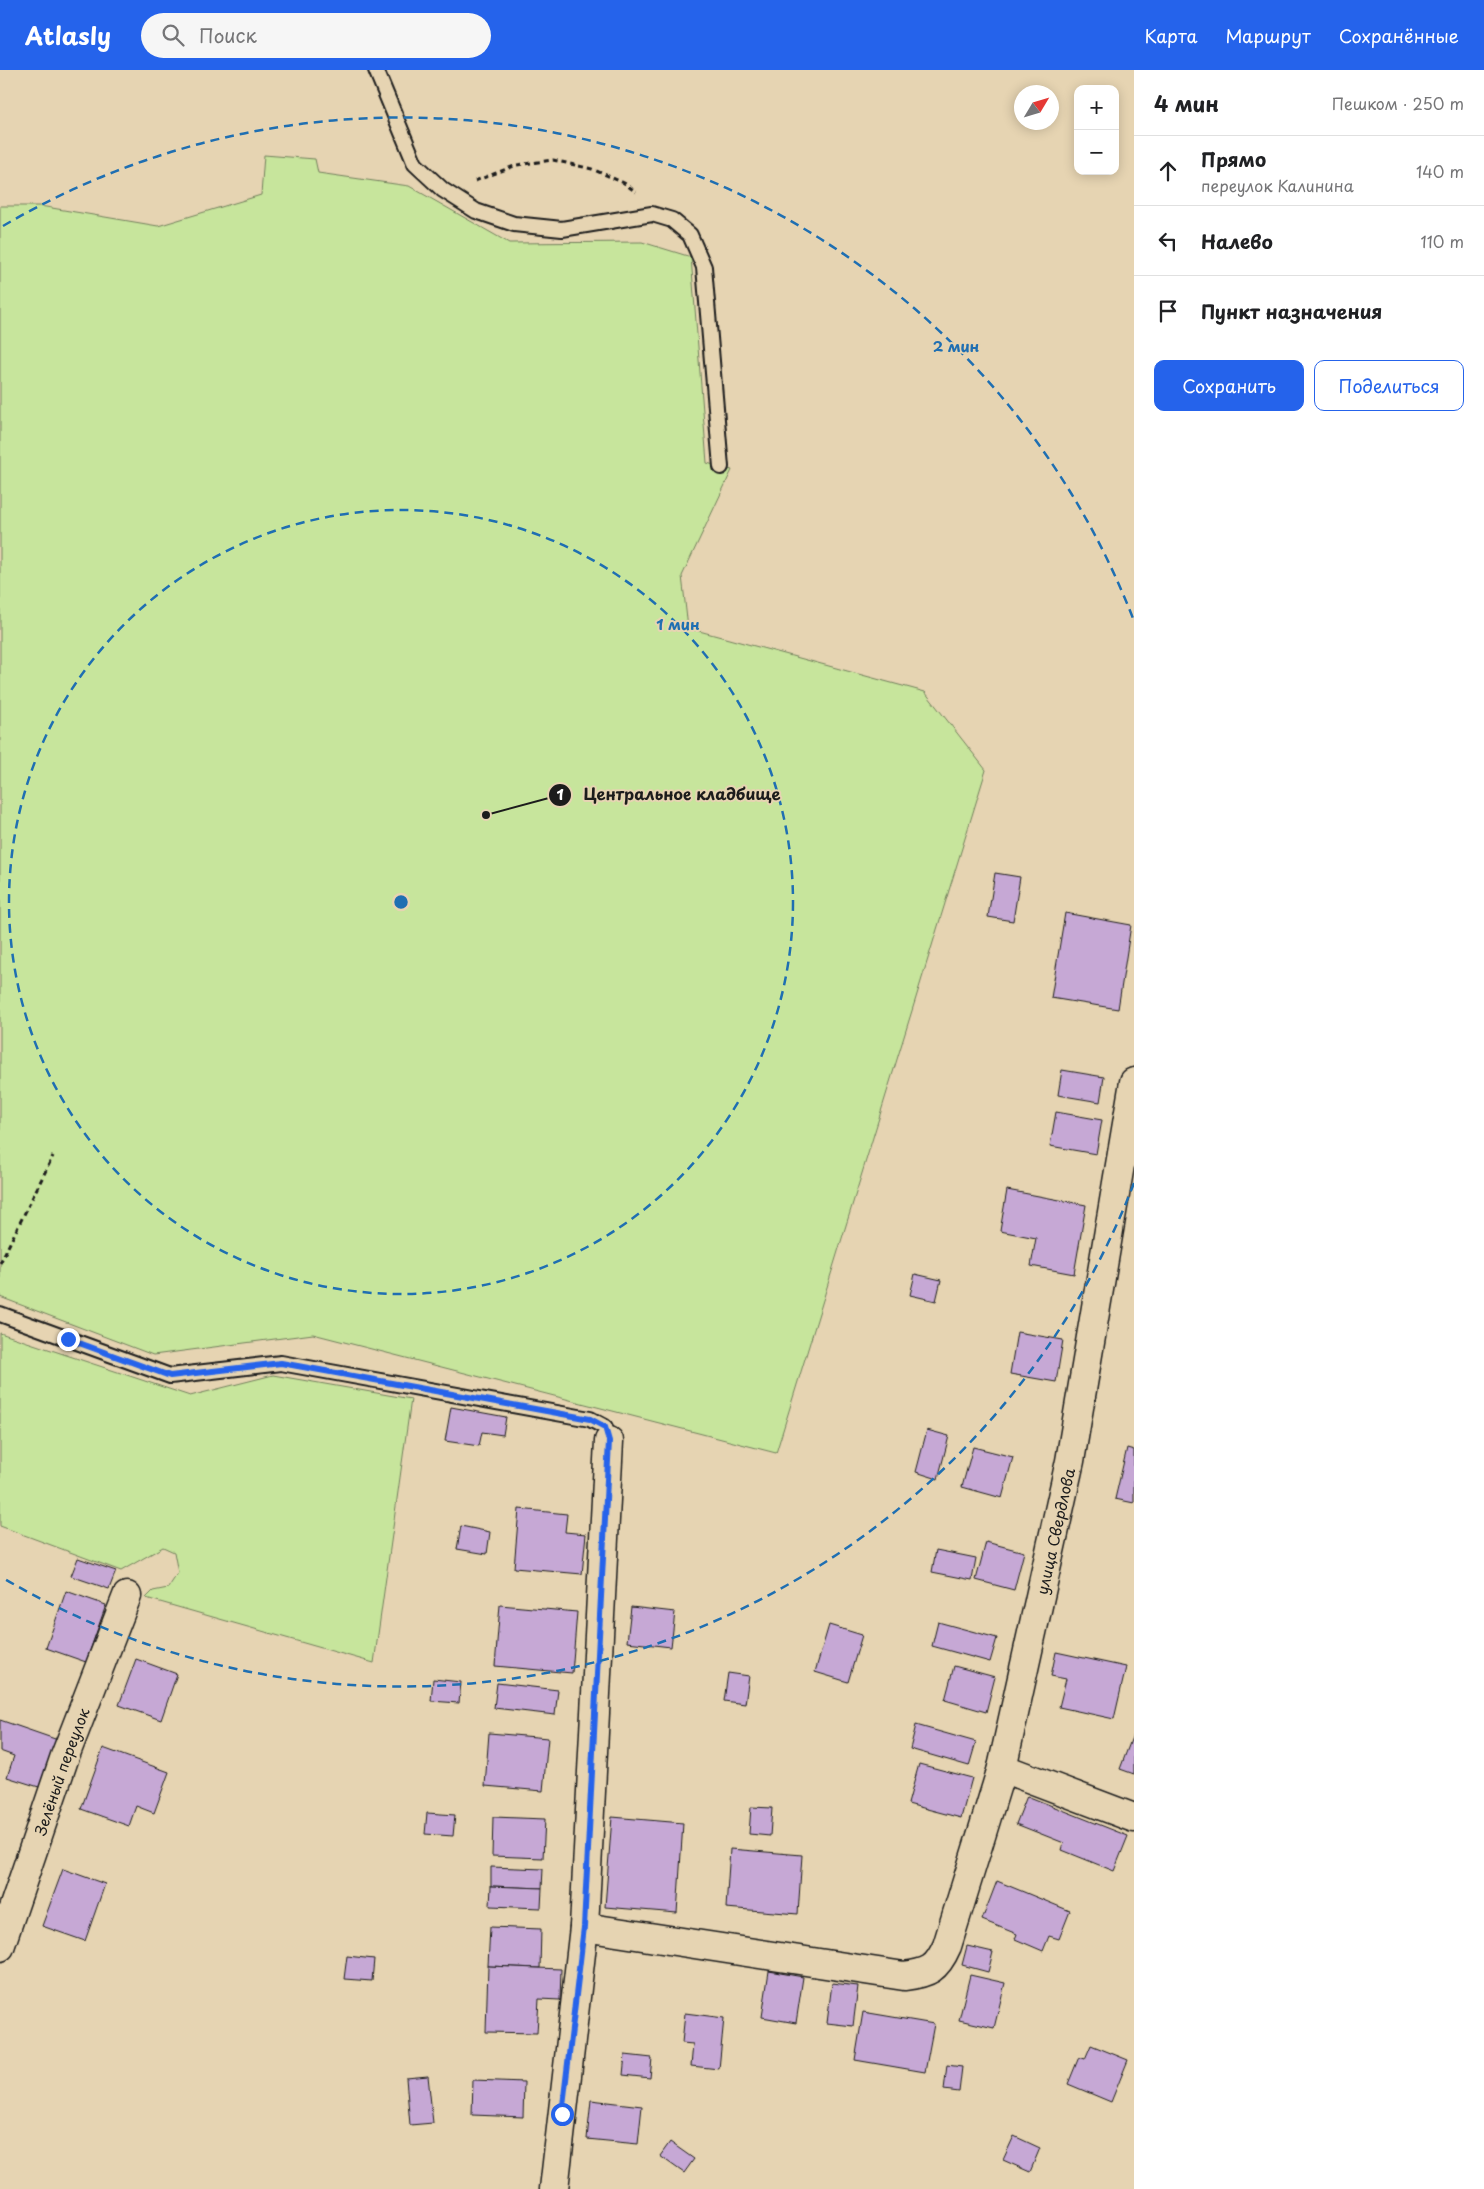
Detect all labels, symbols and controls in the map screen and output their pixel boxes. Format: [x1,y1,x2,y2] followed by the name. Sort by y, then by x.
[141,13,491,58] search box
[25,17,111,53] text: Atlasly
[159,21,187,49] icon: search
[199,21,257,49] text: Поиск
[1145,22,1197,49] text: Карта
[1225,22,1311,49] text: Маршрут
[1339,22,1459,49] text: Сохранённые
[1014,85,1059,130] north arrow
[1074,85,1119,175] map controls
[1074,85,1119,130] button: +
[1154,87,1219,119] text: 4 мин
[1332,91,1464,115] text: Пешком · 250 m
[1074,130,1119,175] button: −
[1201,145,1266,173] text: Прямо
[1154,157,1182,185] icon: ahead
[1416,159,1464,183] text: 140 m
[1201,173,1354,197] text: переулок Калинина
[1154,227,1182,255] icon: left
[1201,227,1273,255] text: Налево
[1421,229,1464,253] text: 110 m
[1154,297,1182,325] icon: arrive
[1201,297,1382,325] text: Пункт назначения
[933,334,980,357] text: 2 мин
[1154,360,1304,411] button: Сохранить
[1314,360,1464,411] button: Поделиться
[656,612,700,635] text: 1 мин
[548,779,791,810] callout: Центральное кладбище
[584,781,780,805] text: Центральное кладбище
[556,782,564,805] text: 1
[392,893,410,911] centre of rings
[57,1328,80,1351] route end
[1029,1465,1080,1596] street label: улица Свердлова
[27,1704,94,1838] street label: Зелёный переулок
[551,2103,574,2126] route start

